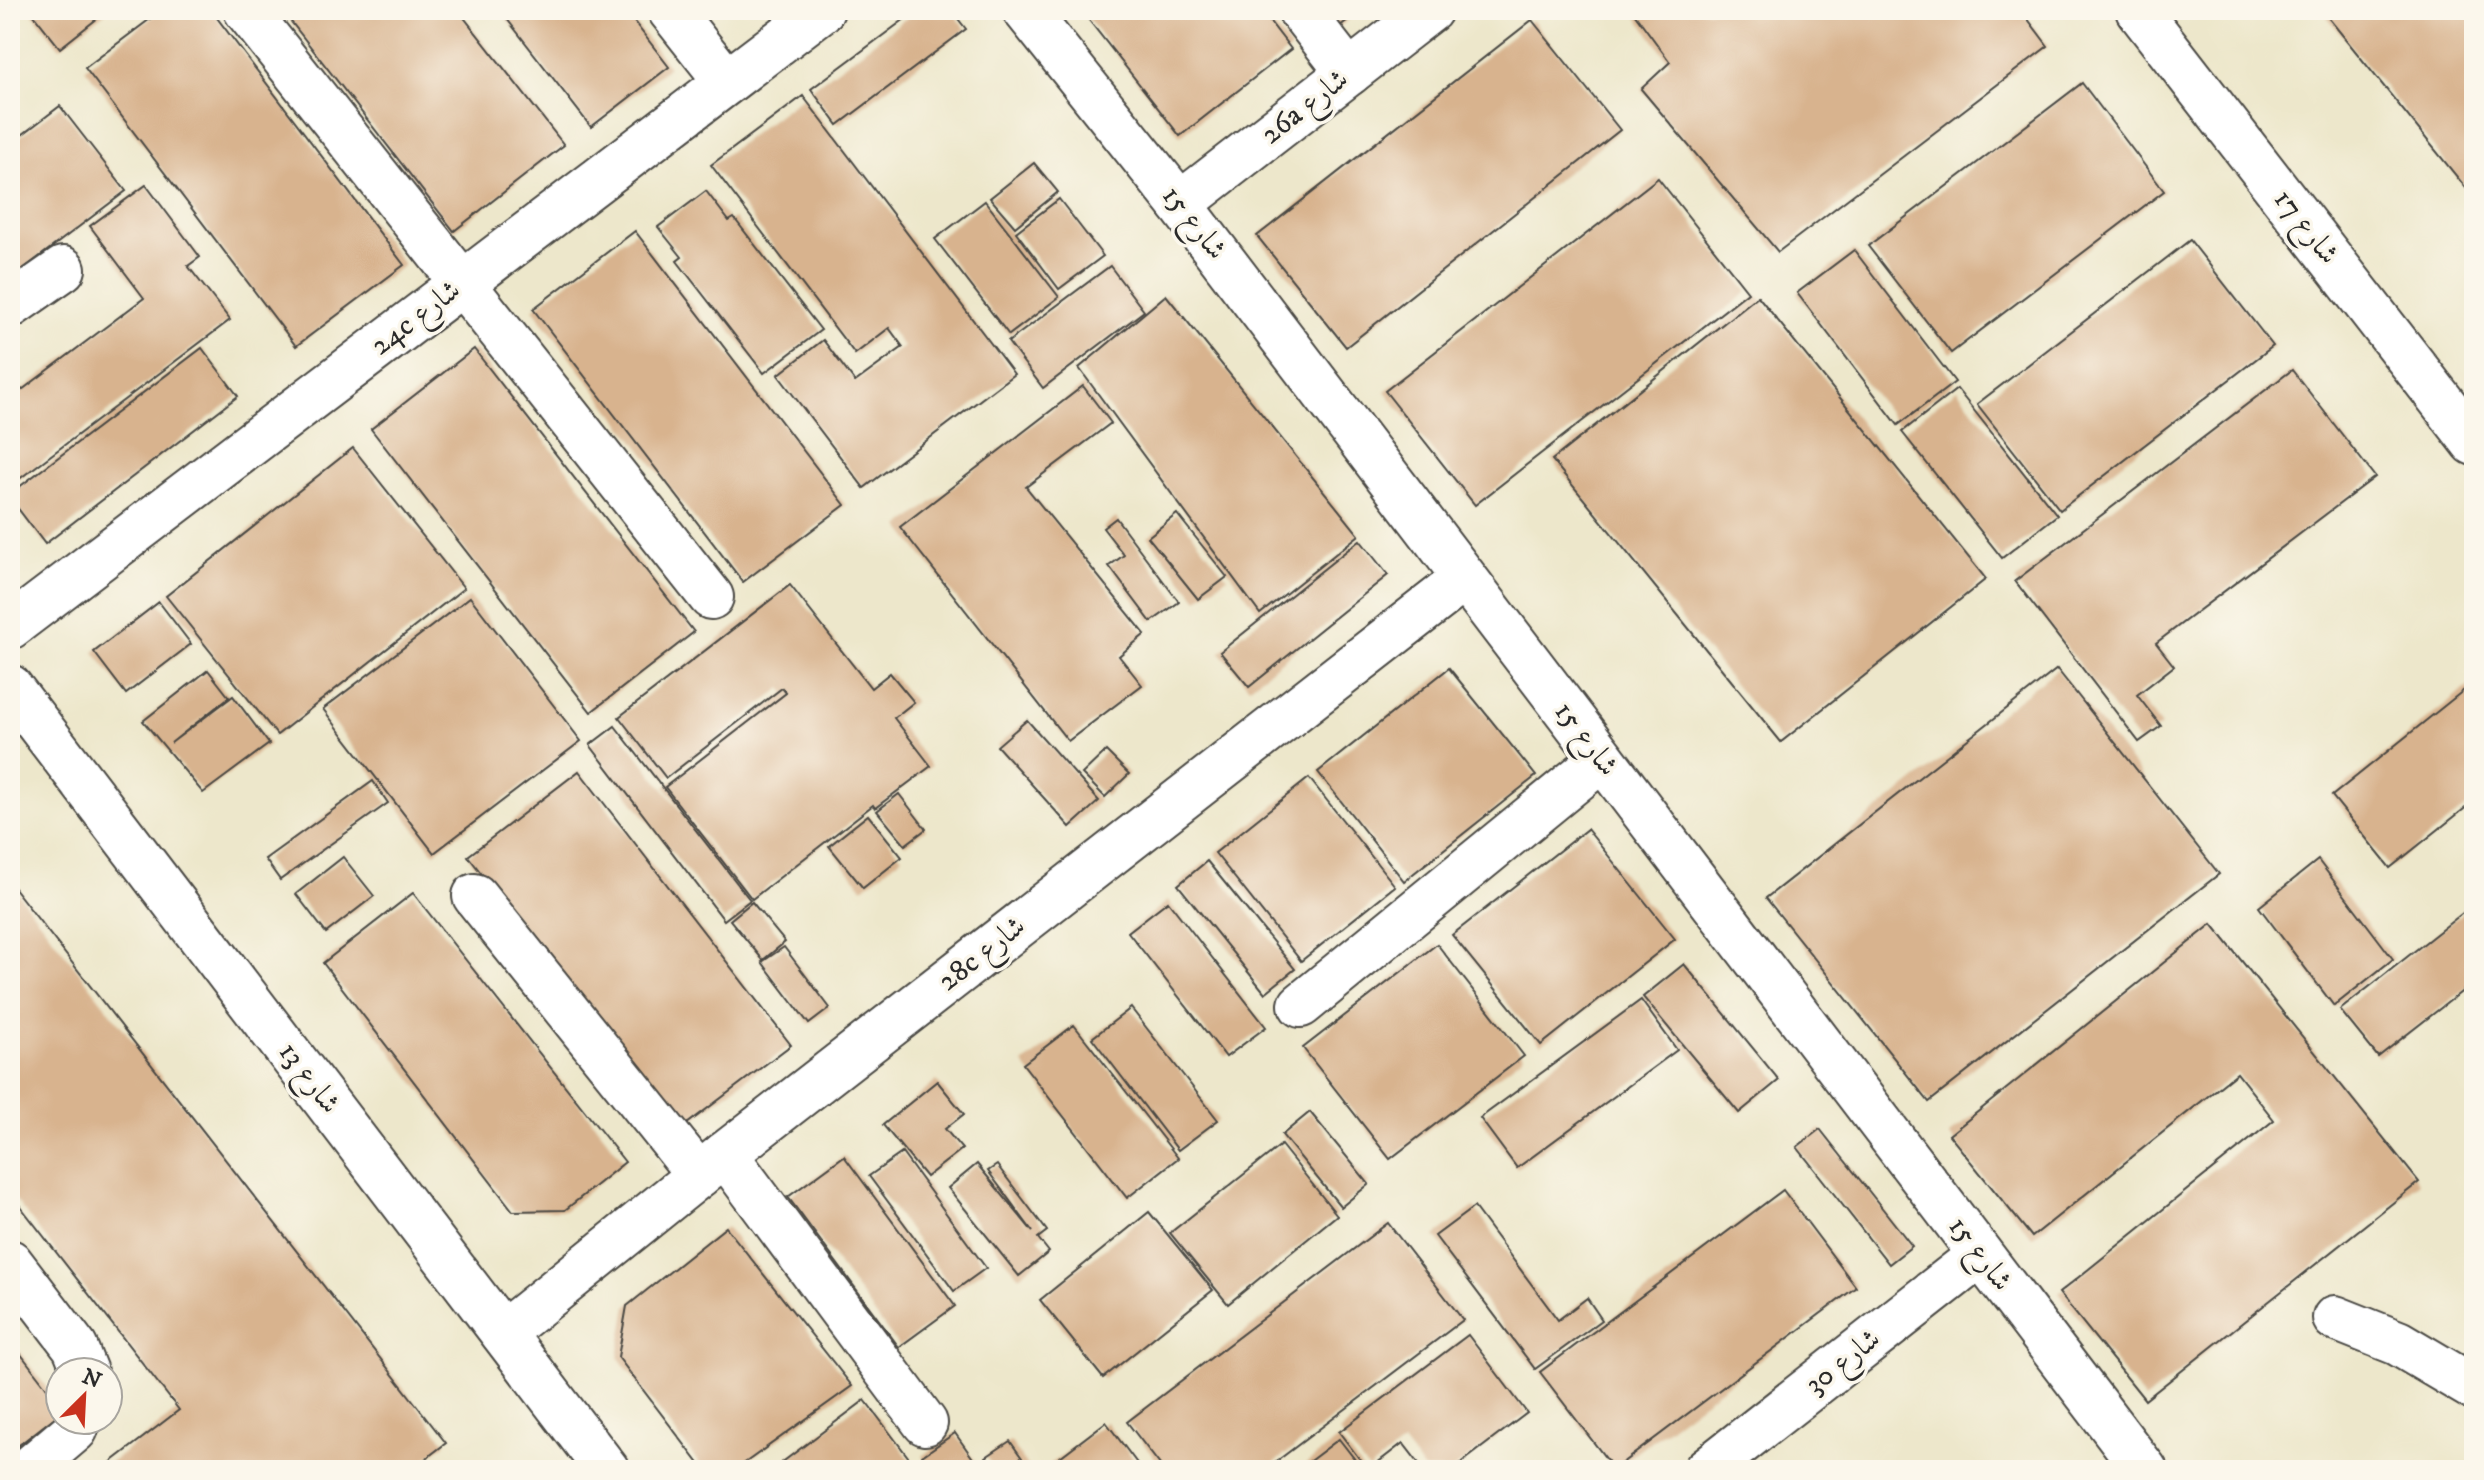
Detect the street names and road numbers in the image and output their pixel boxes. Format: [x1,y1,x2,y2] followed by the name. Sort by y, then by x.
[1254,61,1360,157] street label: 26a شارع
[1150,178,1235,271] street label: شارع 15
[2261,182,2347,275] street label: شارع 17
[364,272,471,368] street label: 24c شارع
[1542,694,1626,787] street label: شارع 15
[931,908,1036,1004] street label: 28c شارع
[266,1035,348,1124] street label: شارع 13
[1936,1209,2020,1302] street label: شارع 15
[1798,1321,1891,1407] street label: شارع 30

